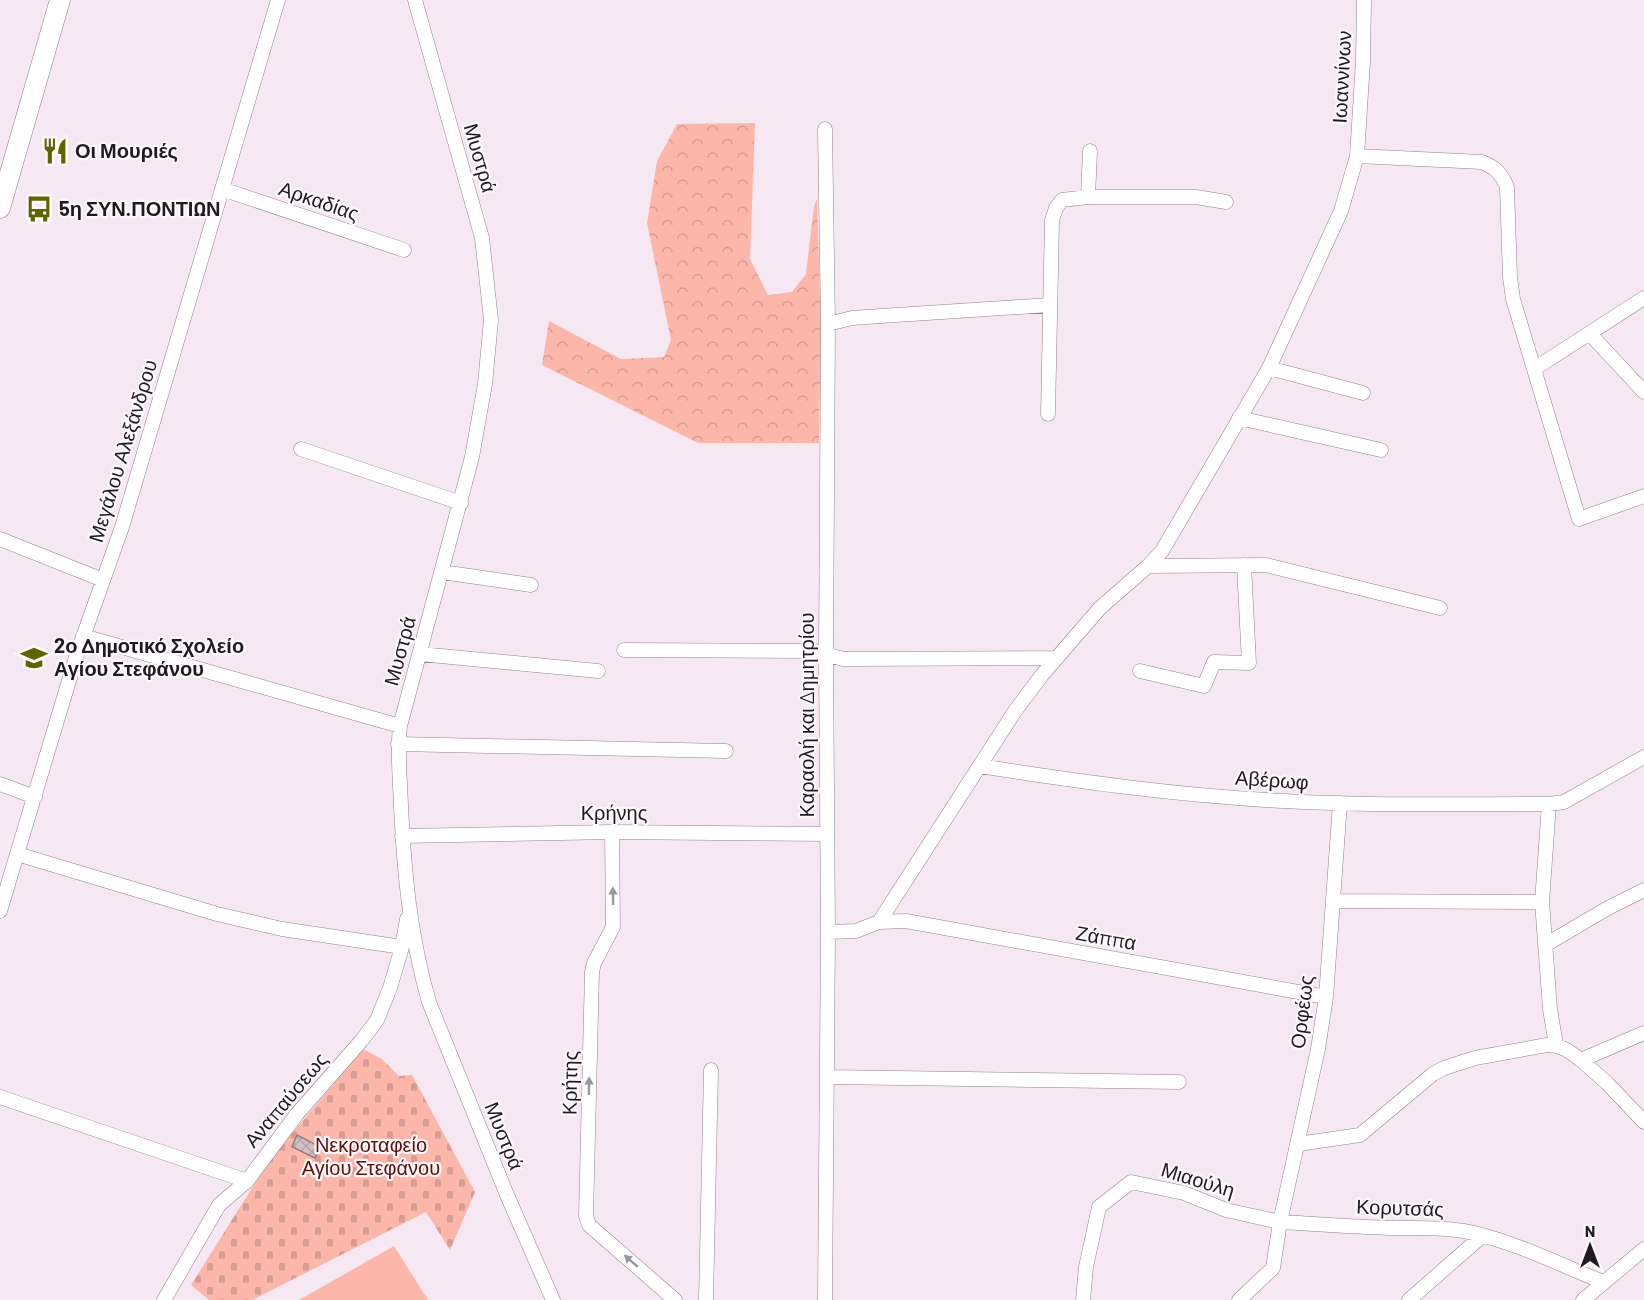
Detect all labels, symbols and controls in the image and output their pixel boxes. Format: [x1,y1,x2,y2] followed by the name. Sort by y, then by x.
[1327,30,1355,124] street label: Ιωαννίνων
[460,120,502,195] street label: Μυστρά
[40,136,70,166] restaurant icon: Οι Μουριές
[75,138,178,162] place label: Οι Μουριές
[276,175,363,225] street label: Αρκαδίας
[24,194,54,224] bus stop icon: 5η ΣΥΝ.ΠΟΝΤΙΩΝ
[59,196,221,220] place label: 5η ΣΥΝ.ΠΟΝΤΙΩΝ
[83,356,161,545] street label: Μεγάλου Αλεξάνδρου
[378,613,420,688] street label: Μυστρά
[794,613,818,817] street label: Καραολή και Δημητρίου
[54,633,244,680] place label: 2ο Δημοτικό Σχολείο Αγίου Στεφάνου
[19,643,49,673] school or university icon: 2ο Δημοτικό Σχολείο Αγίου Στεφάνου
[1234,764,1310,794] street label: Αβέρωφ
[581,800,648,824] street label: Κρήνης
[609,886,618,905] one-way arrow
[1074,920,1138,954] street label: Ζάππα
[1285,973,1317,1050] street label: Ορφέως
[239,1047,332,1152] street label: Αναπαύσεως
[556,1050,582,1115] street label: Κρήτης
[584,1076,594,1095] one-way arrow
[481,1098,529,1173] street label: Μυστρά
[302,1132,440,1179] park label: Νεκροταφείο Αγίου Στεφάνου
[1159,1156,1238,1202] street label: Μιαούλη
[1356,1193,1445,1221] street label: Κορυτσάς
[1560,1216,1620,1276] north arrow
[1585,1221,1595,1240] text: N
[623,1255,639,1268] one-way arrow

